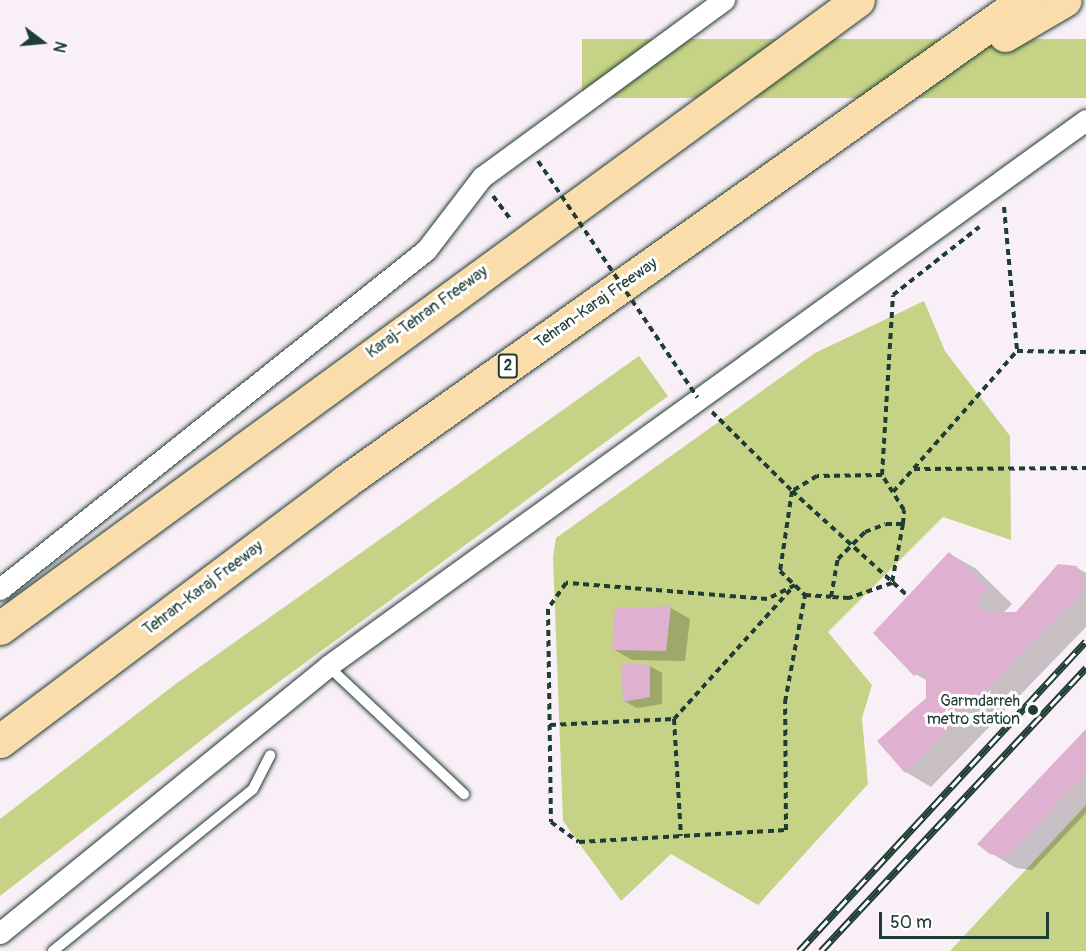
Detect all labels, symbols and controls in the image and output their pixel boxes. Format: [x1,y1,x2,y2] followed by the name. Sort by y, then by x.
[12,12,72,72] north arrow
[48,39,70,55] text: N
[531,254,661,352] street label: Tehran-Karaj Freeway
[363,262,491,362] street label: Karaj-Tehran Freeway
[498,354,518,378] road number: 2
[139,537,267,639] street label: Tehran-Karaj Freeway
[927,691,1020,729] place label: Garmdarreh metro station
[1024,701,1042,719] marker: Garmdarreh metro station
[882,900,1052,938] scale bar
[890,911,932,934] text: 50 m

